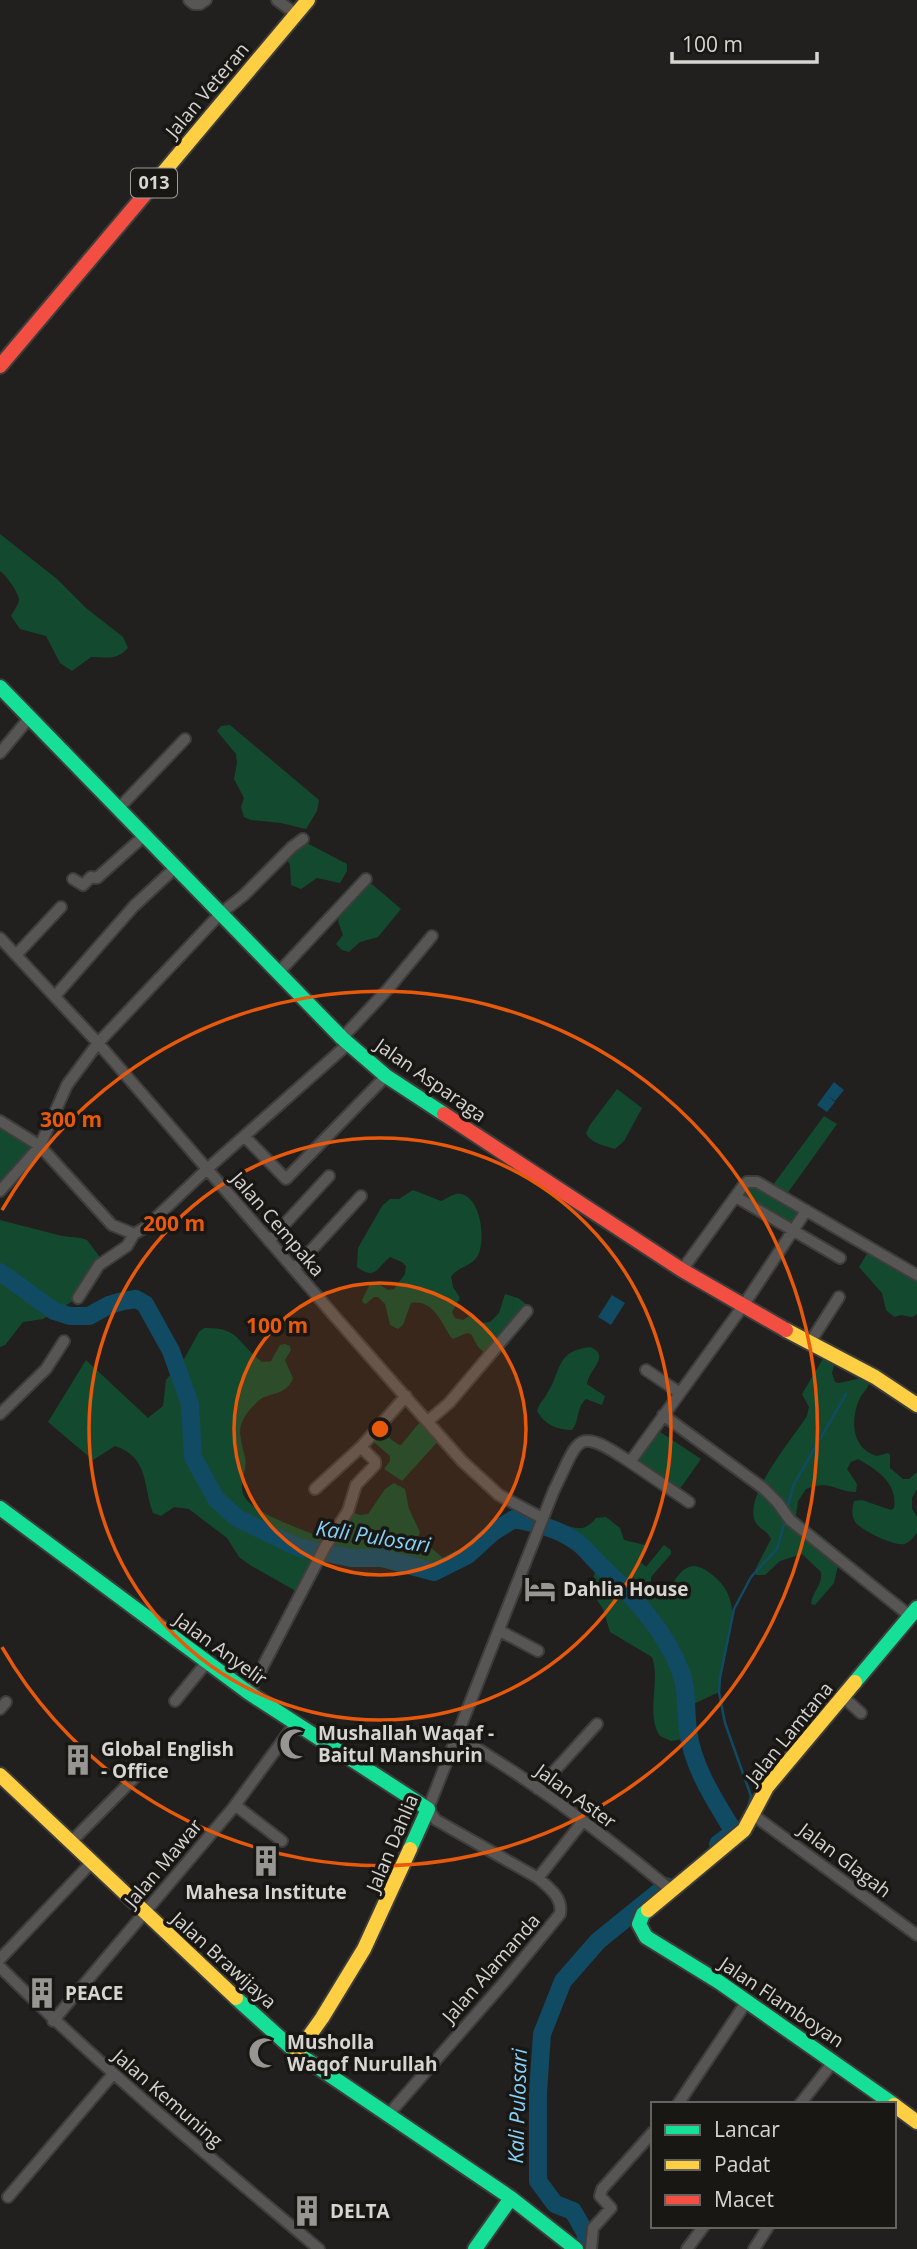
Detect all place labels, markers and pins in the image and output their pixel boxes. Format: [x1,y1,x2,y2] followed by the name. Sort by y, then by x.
[368,1417,392,1441] centre of rings
[523,1572,557,1606] hotel icon: Dahlia House
[563,1576,689,1602] place label: Dahlia House
[318,1720,494,1768] place label: Mushallah Waqaf - Baitul Manshurin
[278,1727,312,1761] mosque icon: Mushallah Waqaf - Baitul Manshurin
[101,1736,234,1784] place label: Global English - Office
[61,1743,95,1777] building icon: Global English - Office
[249,1844,283,1878] building icon: Mahesa Institute
[185,1879,347,1905] place label: Mahesa Institute
[25,1976,59,2010] building icon: PEACE
[65,1980,123,2006] place label: PEACE
[287,2029,438,2077] place label: Musholla Waqof Nurullah
[247,2036,281,2070] mosque icon: Musholla Waqof Nurullah
[290,2194,324,2228] building icon: DELTA
[330,2198,390,2224] place label: DELTA

